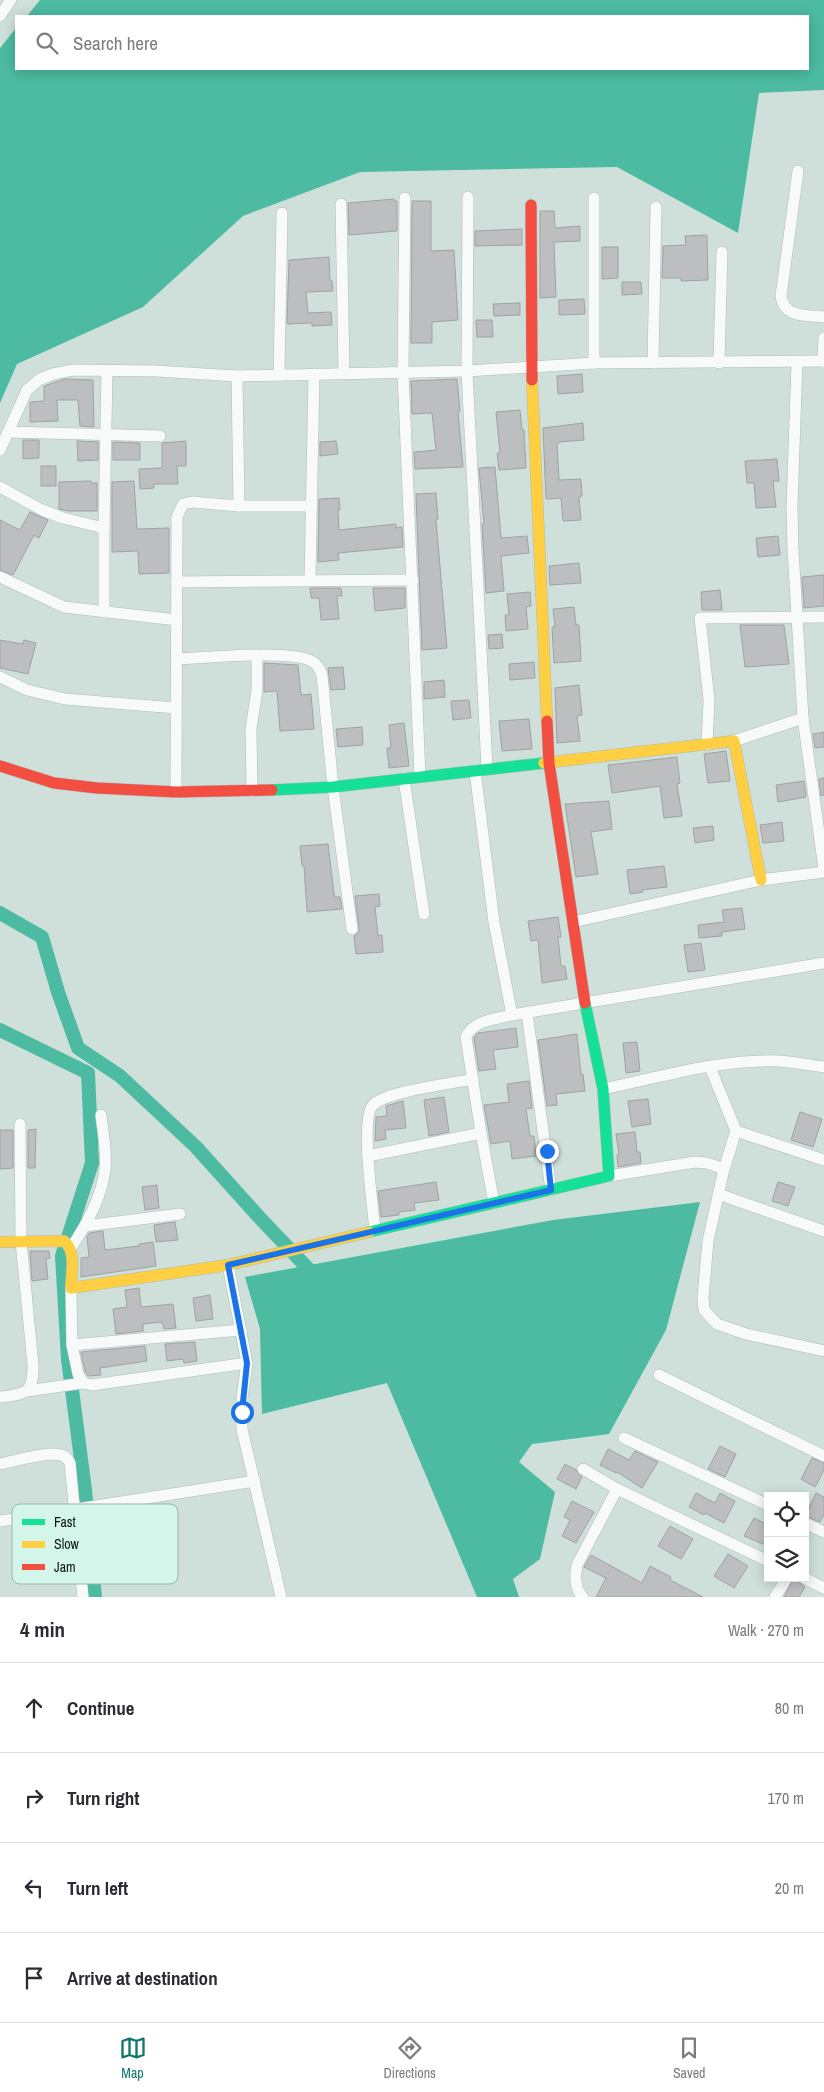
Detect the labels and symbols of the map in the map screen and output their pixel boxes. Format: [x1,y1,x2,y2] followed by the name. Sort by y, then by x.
[536,1140,559,1163] route end
[231,1401,254,1424] route start
[12,1504,178,1584] legend
[54,1513,76,1531] text: Fast
[54,1535,80,1553] text: Slow
[54,1558,76,1576] text: Jam

